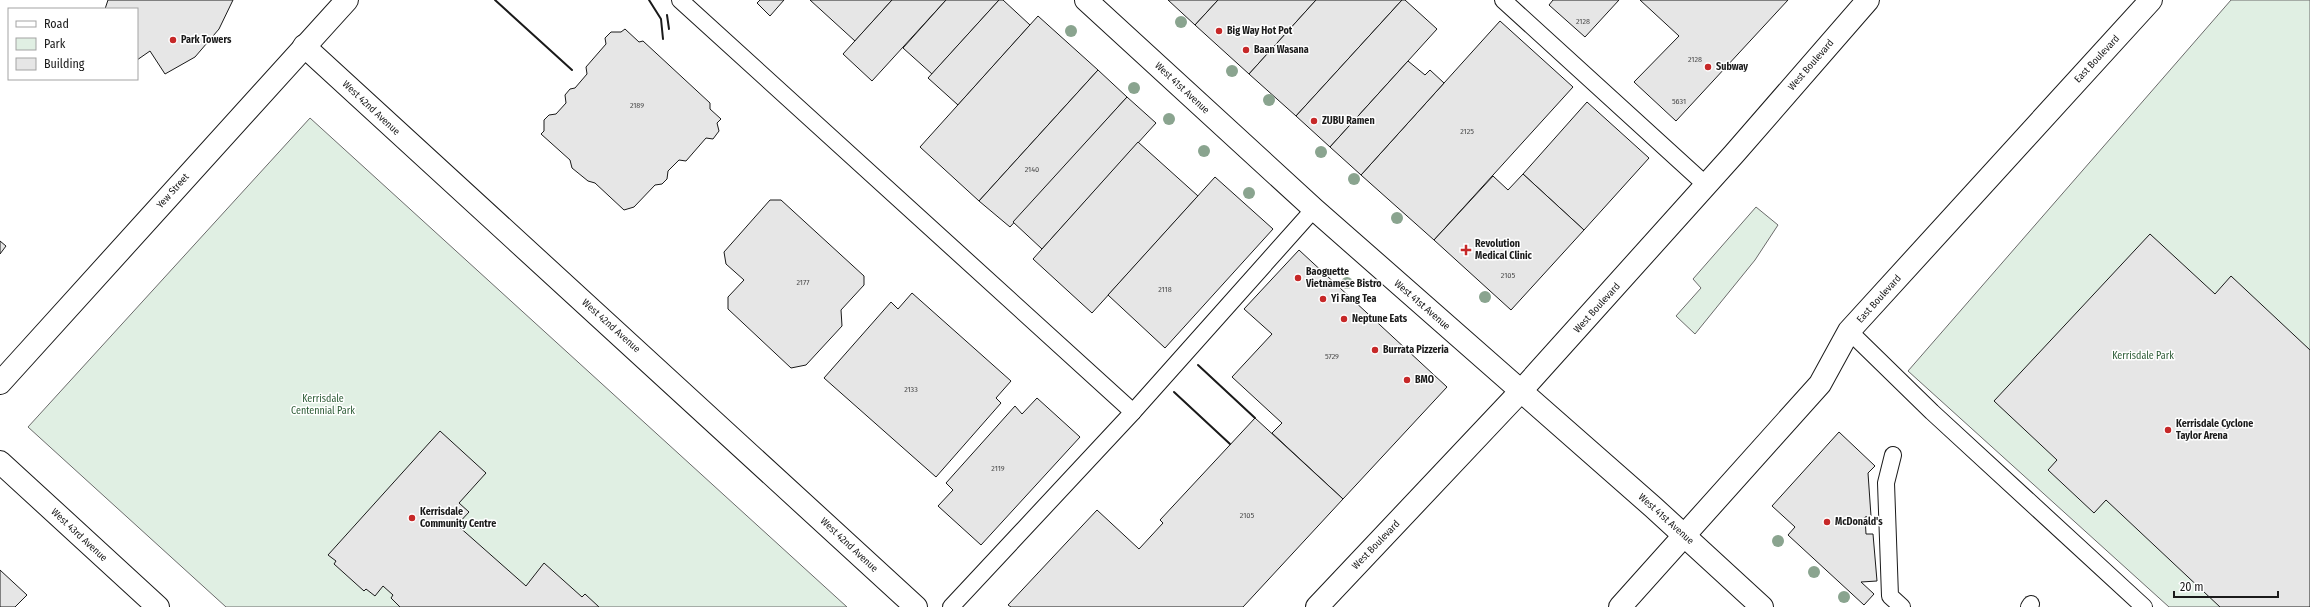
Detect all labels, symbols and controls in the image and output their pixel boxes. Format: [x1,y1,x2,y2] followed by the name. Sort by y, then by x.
[8,8,138,80] legend
[44,17,69,31] text: Road
[1576,17,1590,26] house number: 2128
[1227,25,1293,37] place label: Big Way Hot Pot
[1214,26,1224,36] marker: Big Way Hot Pot
[2072,33,2122,85] street label: East Boulevard
[181,34,232,46] place label: Park Towers
[168,35,178,45] marker: Park Towers
[44,37,66,51] text: Park
[1786,37,1836,93] street label: West Boulevard
[1254,44,1309,56] place label: Baan Wasana
[1241,45,1251,55] marker: Baan Wasana
[1688,55,1702,64] house number: 2128
[44,57,85,71] text: Building
[1152,60,1212,116] street label: West 41st Avenue
[1716,61,1748,73] place label: Subway
[1703,62,1713,72] marker: Subway
[340,78,402,138] street label: West 42nd Avenue
[1672,97,1686,106] house number: 5631
[630,101,644,110] house number: 2189
[1322,115,1375,127] place label: ZUBU Ramen
[1309,116,1319,126] marker: ZUBU Ramen
[1460,127,1474,136] house number: 2125
[1025,165,1039,174] house number: 2140
[154,171,192,211] street label: Yew Street
[1475,238,1533,262] place label: Revolution Medical Clinic
[1460,244,1472,256] marker: Revolution Medical Clinic
[1305,266,1382,290] place label: Baoguette Vietnamese Bistro
[1501,271,1515,280] house number: 2105
[1854,272,1904,326] street label: East Boulevard
[1293,273,1303,283] marker: Baoguette Vietnamese Bistro
[1392,277,1453,333] street label: West 41st Avenue
[797,278,810,287] house number: 2177
[1571,280,1623,336] street label: West Boulevard
[1158,285,1172,294] house number: 2118
[1330,293,1377,305] place label: Yi Fang Tea
[1318,294,1328,304] marker: Yi Fang Tea
[579,297,643,355] street label: West 42nd Avenue
[1352,313,1408,325] place label: Neptune Eats
[1339,314,1349,324] marker: Neptune Eats
[1383,344,1449,356] place label: Burrata Pizzeria
[1370,345,1380,355] marker: Burrata Pizzeria
[2112,350,2174,362] park label: Kerrisdale Park
[1325,352,1339,361] house number: 5729
[1415,374,1434,386] place label: BMO
[1402,375,1412,385] marker: BMO
[904,385,918,394] house number: 2133
[291,393,355,417] park label: Kerrisdale Centennial Park
[2176,418,2253,442] place label: Kerrisdale Cyclone Taylor Arena
[2163,425,2173,435] marker: Kerrisdale Cyclone Taylor Arena
[991,464,1005,473] house number: 2119
[1636,491,1696,547] street label: West 41st Avenue
[48,506,110,564] street label: West 43rd Avenue
[420,506,496,530] place label: Kerrisdale Community Centre
[1240,511,1254,520] house number: 2105
[407,513,417,523] marker: Kerrisdale Community Centre
[818,515,880,575] street label: West 42nd Avenue
[1835,516,1883,528] place label: McDonald's
[1822,517,1832,527] marker: McDonald's
[1350,518,1402,572] street label: West Boulevard
[2174,573,2278,599] scale bar
[2180,580,2204,594] text: 20 m

